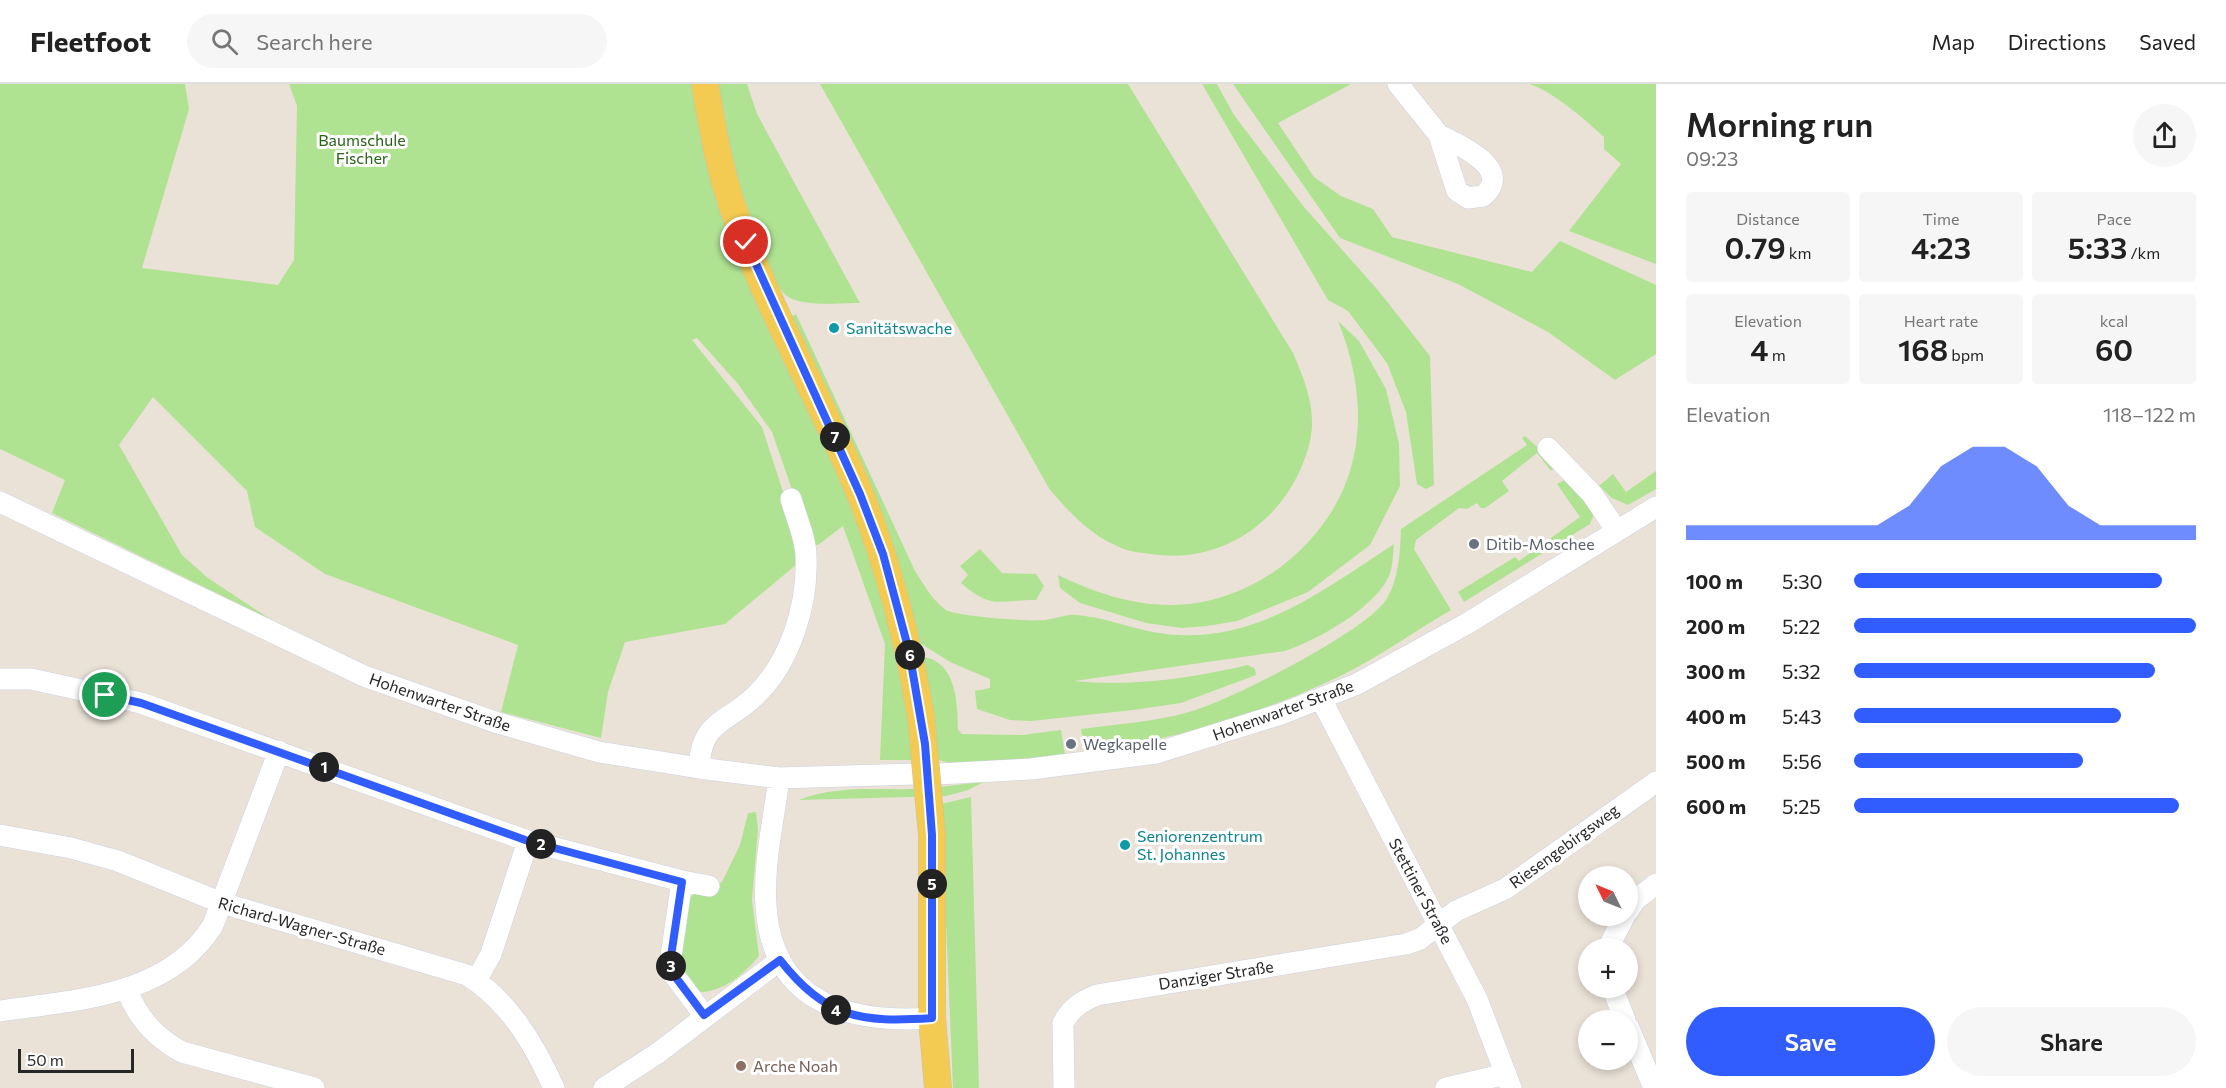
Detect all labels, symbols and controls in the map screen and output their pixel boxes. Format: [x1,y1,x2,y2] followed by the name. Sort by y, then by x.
[187,14,607,68] search box
[30,24,151,58] text: Fleetfoot
[208,25,241,58] icon: search
[256,28,373,55] text: Search here
[1932,29,1975,54] text: Map
[2008,29,2106,54] text: Directions
[2139,29,2196,54] text: Saved
[1686,103,1873,144] text: Morning run
[2133,104,2196,167] button: share
[318,130,406,167] park label: Baumschule Fischer
[1686,146,1738,170] text: 09:23
[1736,209,1800,228] text: Distance
[1923,209,1959,228] text: Time
[2097,209,2131,228] text: Pace
[720,216,771,267] pin
[729,225,762,258] icon: check
[1725,228,1786,265] text: 0.79
[1911,228,1971,265] text: 4:23
[2068,228,2127,265] text: 5:33
[1786,243,1811,262] text: km
[2127,243,2160,262] text: /km
[1734,311,1802,330] text: Elevation
[1904,311,1978,330] text: Heart rate
[2100,311,2128,330] text: kcal
[846,318,952,337] place label: Sanitätswache
[827,321,841,335] marker: Sanitätswache
[1750,330,1769,367] text: 4
[1898,330,1948,367] text: 168
[2095,330,2133,367] text: 60
[1769,345,1786,364] text: m
[1948,345,1984,364] text: bpm
[1686,402,1771,426] text: Elevation
[2103,402,2196,426] text: 118–122 m
[820,422,850,452] pin: 7
[831,427,839,446] text: 7
[1486,534,1595,553] place label: Ditib-Moschee
[1467,537,1481,551] marker: Ditib-Moschee
[1686,569,1743,593] text: 100 m
[1782,569,1823,593] text: 5:30
[1686,614,1745,638] text: 200 m
[1782,614,1820,638] text: 5:22
[895,640,925,670] pin: 6
[905,645,915,664] text: 6
[1686,659,1746,683] text: 300 m
[1782,659,1821,683] text: 5:32
[367,668,513,735] street label: Hohenwarter Straße
[79,669,130,720] pin
[1210,675,1356,744] street label: Hohenwarter Straße
[88,678,121,711] icon: arrive
[1686,704,1746,728] text: 400 m
[1782,704,1822,728] text: 5:43
[1083,734,1167,753] place label: Wegkapelle
[1064,737,1078,751] marker: Wegkapelle
[1686,749,1746,773] text: 500 m
[1782,749,1822,773] text: 5:56
[309,752,339,782] pin: 1
[320,757,328,776] text: 1
[1686,794,1746,818] text: 600 m
[1782,794,1821,818] text: 5:25
[1505,799,1622,892] street label: Riesengebirgsweg
[1137,826,1263,863] place label: Seniorenzentrum St. Johannes
[526,829,556,859] pin: 2
[536,834,546,853] text: 2
[1386,835,1457,947] street label: Stettiner Straße
[1118,838,1132,852] marker: Seniorenzentrum St. Johannes
[1578,866,1638,926] north arrow
[1578,866,1638,1070] map controls
[917,869,947,899] pin: 5
[927,874,937,893] text: 5
[216,892,388,959] street label: Richard-Wagner-Straße
[1578,938,1638,998] button: +
[656,951,686,981] pin: 3
[666,956,676,975] text: 3
[1157,956,1275,993] street label: Danziger Straße
[821,995,851,1025] pin: 4
[831,1000,841,1019] text: 4
[1686,1007,1935,1076] button: Save
[1947,1007,2196,1076] button: Share
[1578,1010,1638,1070] button: −
[18,1046,134,1074] scale bar
[27,1050,64,1069] text: 50 m
[753,1056,838,1075] place label: Arche Noah
[734,1059,748,1073] marker: Arche Noah

